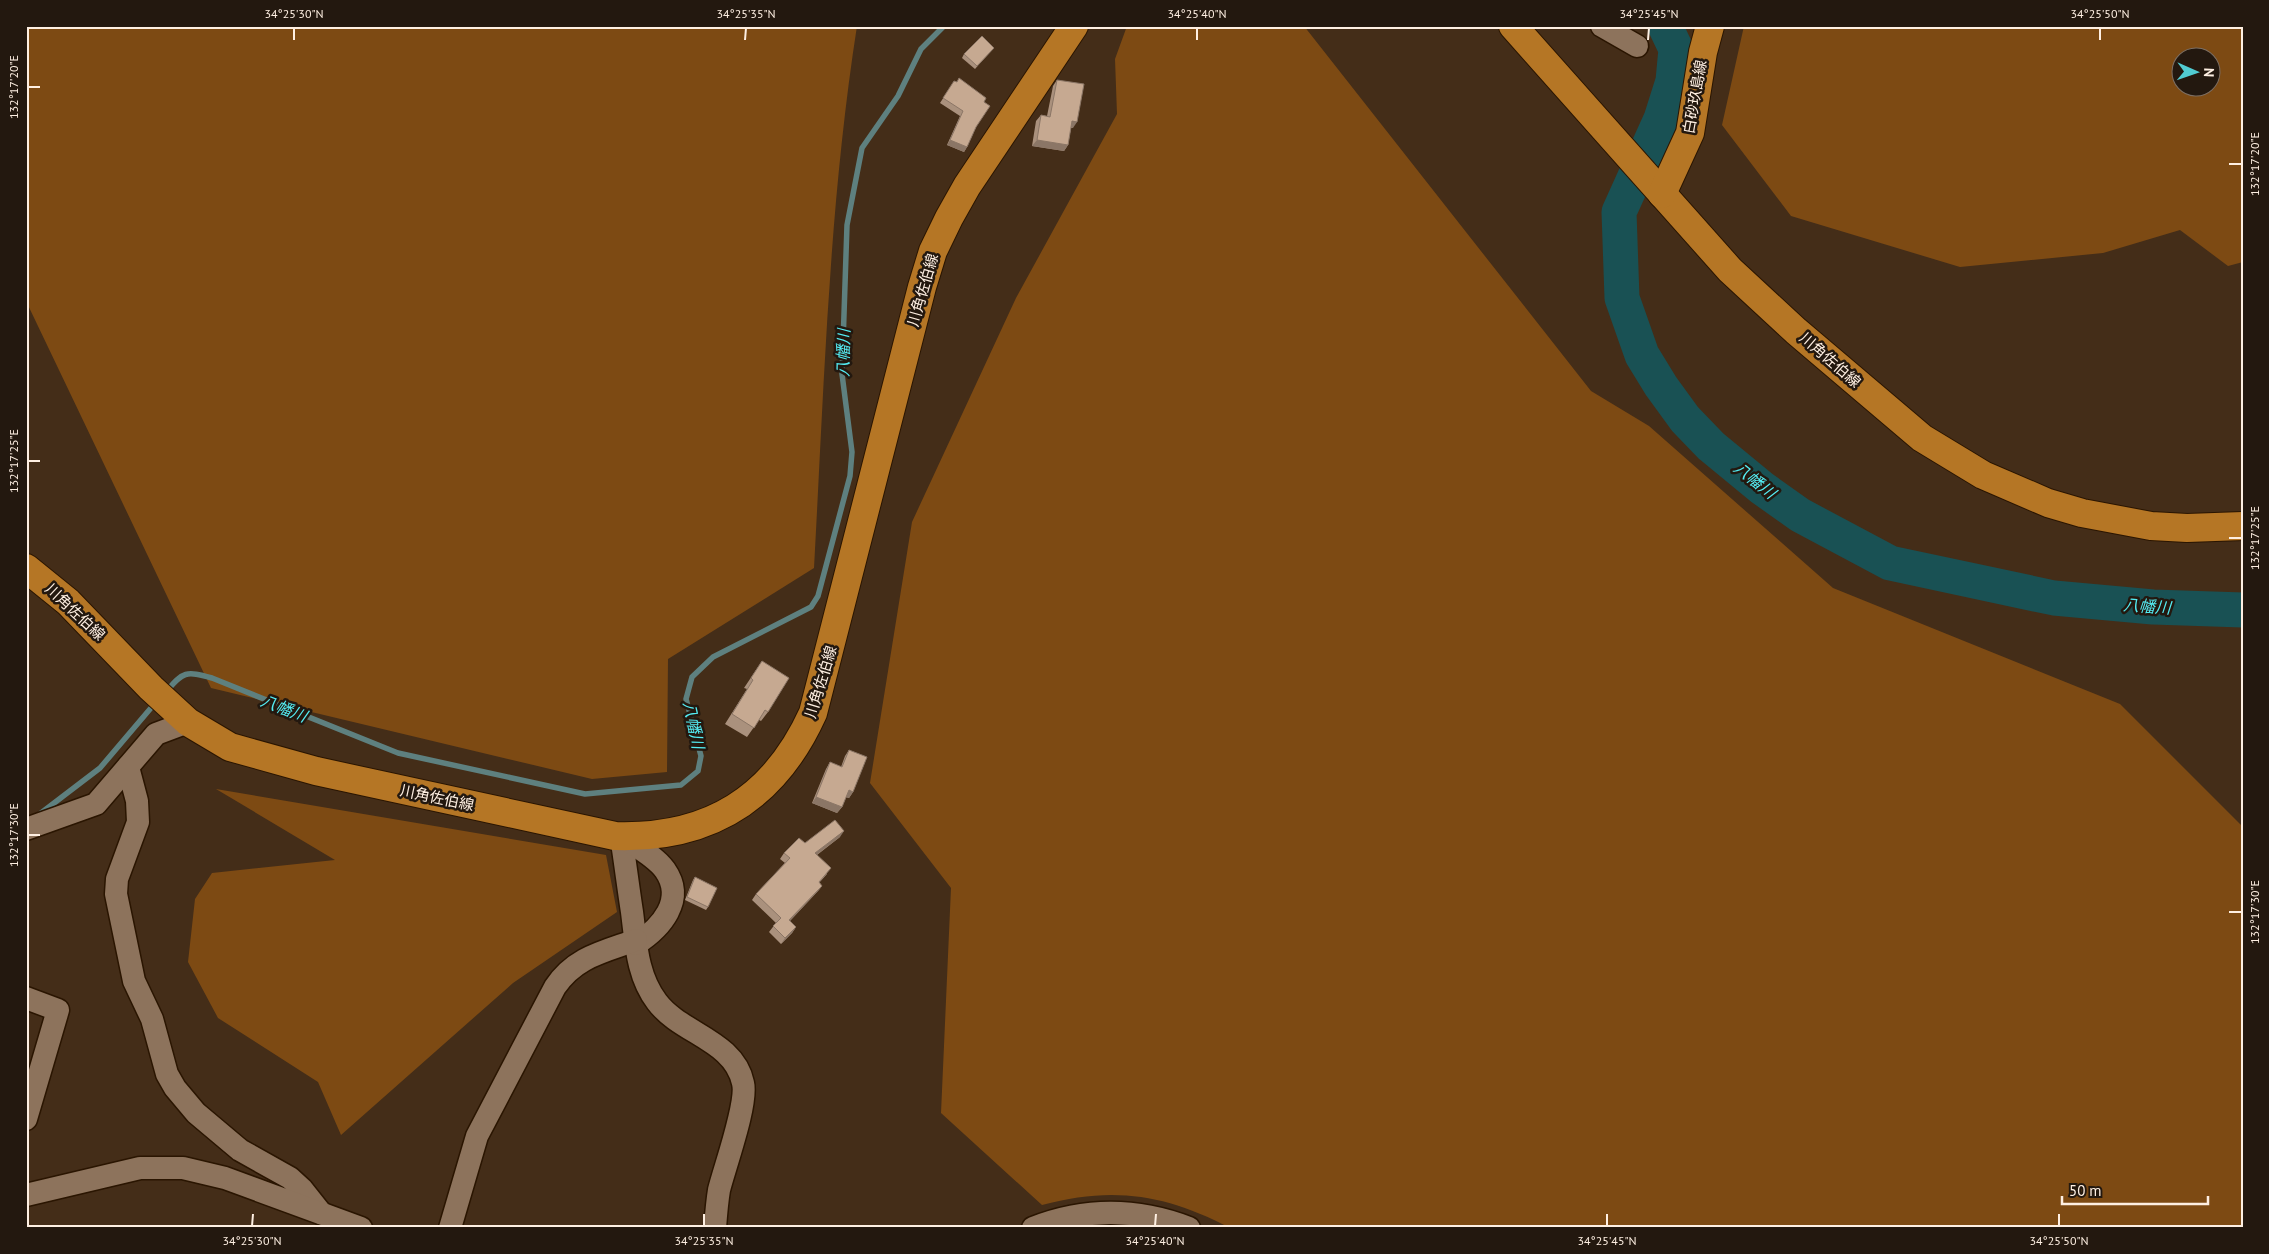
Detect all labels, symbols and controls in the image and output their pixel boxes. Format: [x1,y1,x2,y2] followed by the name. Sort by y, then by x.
[264,6,324,21] text: 34°25'30"N
[716,6,776,21] text: 34°25'35"N
[1167,6,1227,21] text: 34°25'40"N
[1619,6,1679,21] text: 34°25'45"N
[2070,6,2130,21] text: 34°25'50"N
[2172,48,2222,98] north arrow
[6,55,21,119] text: 132°17'20"E
[1679,58,1710,136] street label: 白砂玖島線
[2200,68,2218,77] text: N
[2247,132,2262,196] text: 132°17'20"E
[903,251,942,329] street label: 川角佐伯線
[833,327,853,377] water label: 八幡川
[1796,328,1865,391] street label: 川角佐伯線
[6,429,21,493] text: 132°17'25"E
[1730,457,1782,504] water label: 八幡川
[2247,506,2262,570] text: 132°17'25"E
[41,579,109,644] street label: 川角佐伯線
[2122,594,2174,618] water label: 八幡川
[800,643,841,721] street label: 川角佐伯線
[258,690,312,727] water label: 八幡川
[679,699,709,753] water label: 八幡川
[398,780,476,815] street label: 川角佐伯線
[6,803,21,867] text: 132°17'30"E
[2247,880,2262,944] text: 132°17'30"E
[2062,1174,2208,1206] scale bar
[2069,1181,2102,1200] text: 50 m
[222,1233,282,1248] text: 34°25'30"N
[674,1233,734,1248] text: 34°25'35"N
[1125,1233,1185,1248] text: 34°25'40"N
[1577,1233,1637,1248] text: 34°25'45"N
[2029,1233,2089,1248] text: 34°25'50"N

